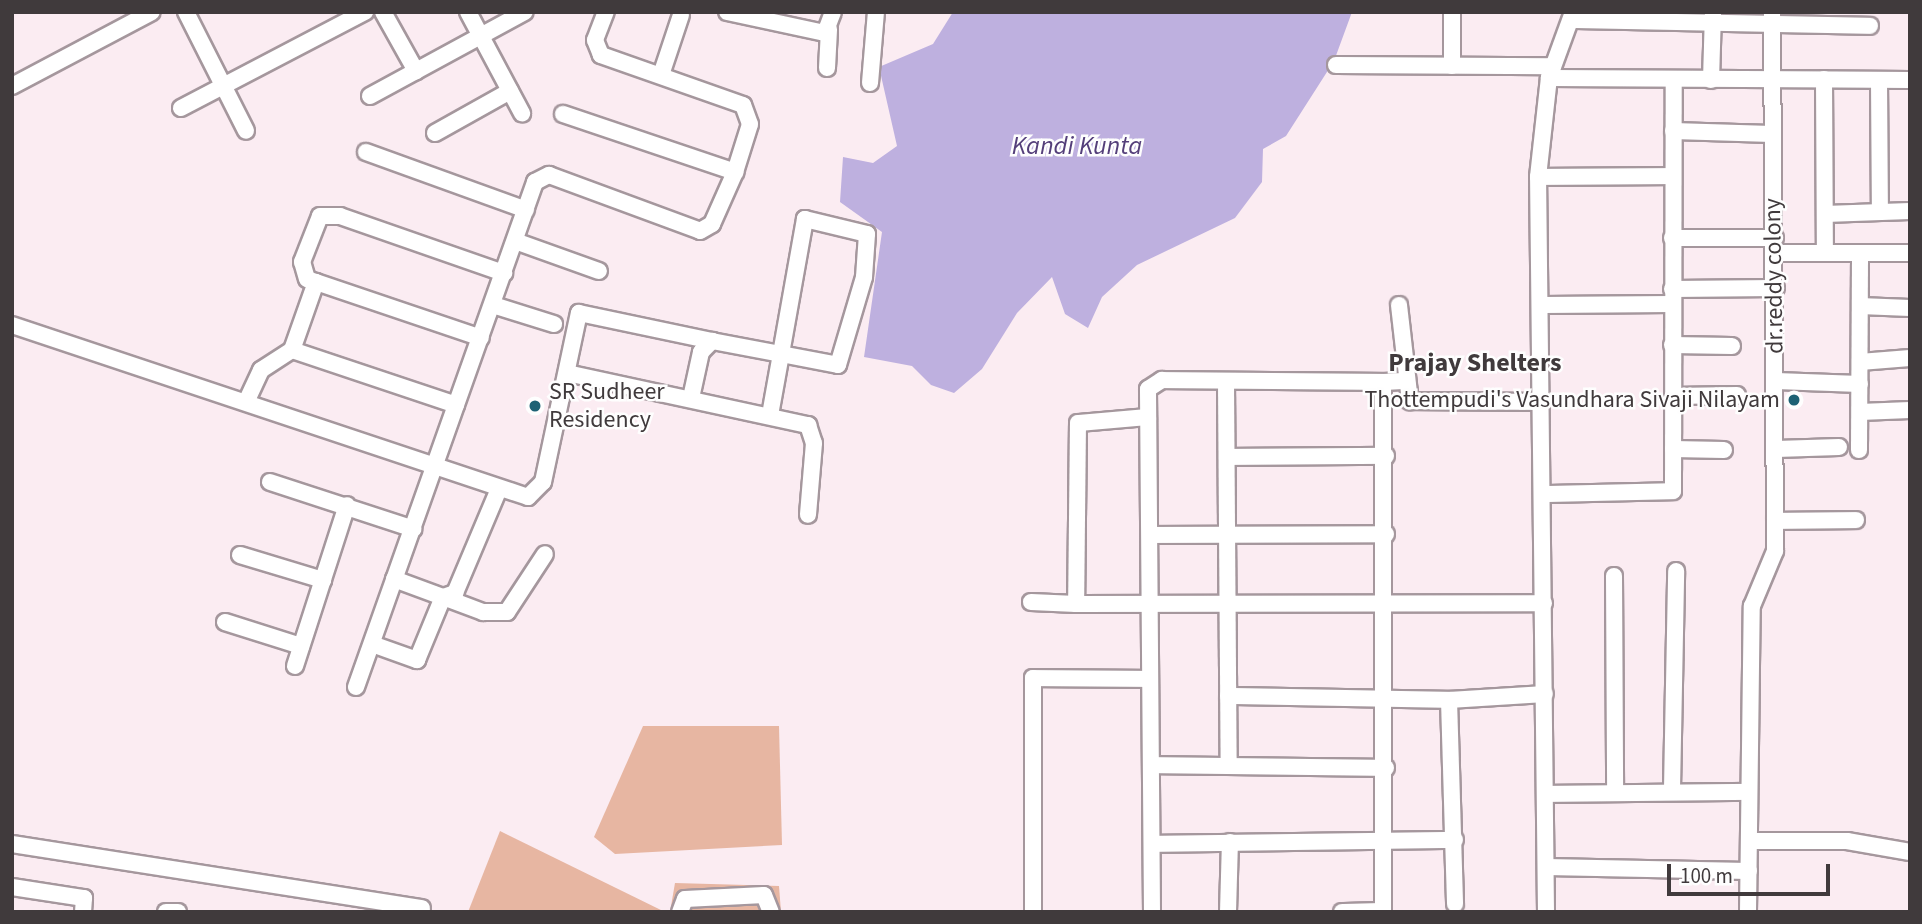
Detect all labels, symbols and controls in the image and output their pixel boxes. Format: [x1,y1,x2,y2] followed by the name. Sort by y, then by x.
[1012,130,1142,162] water label: Kandi Kunta
[1758,198,1790,354] street label: dr.reddy colony
[1388,347,1562,379] district label: Prajay Shelters
[549,378,665,434] place label: SR Sudheer Residency
[1364,386,1780,414] place label: Thottempudi's Vasundhara Sivaji Nilayam
[1786,392,1802,408] marker: Thottempudi's Vasundhara Sivaji Nilayam
[527,398,543,414] marker: SR Sudheer Residency
[1670,850,1833,894] scale bar
[1680,861,1733,891] text: 100 m

